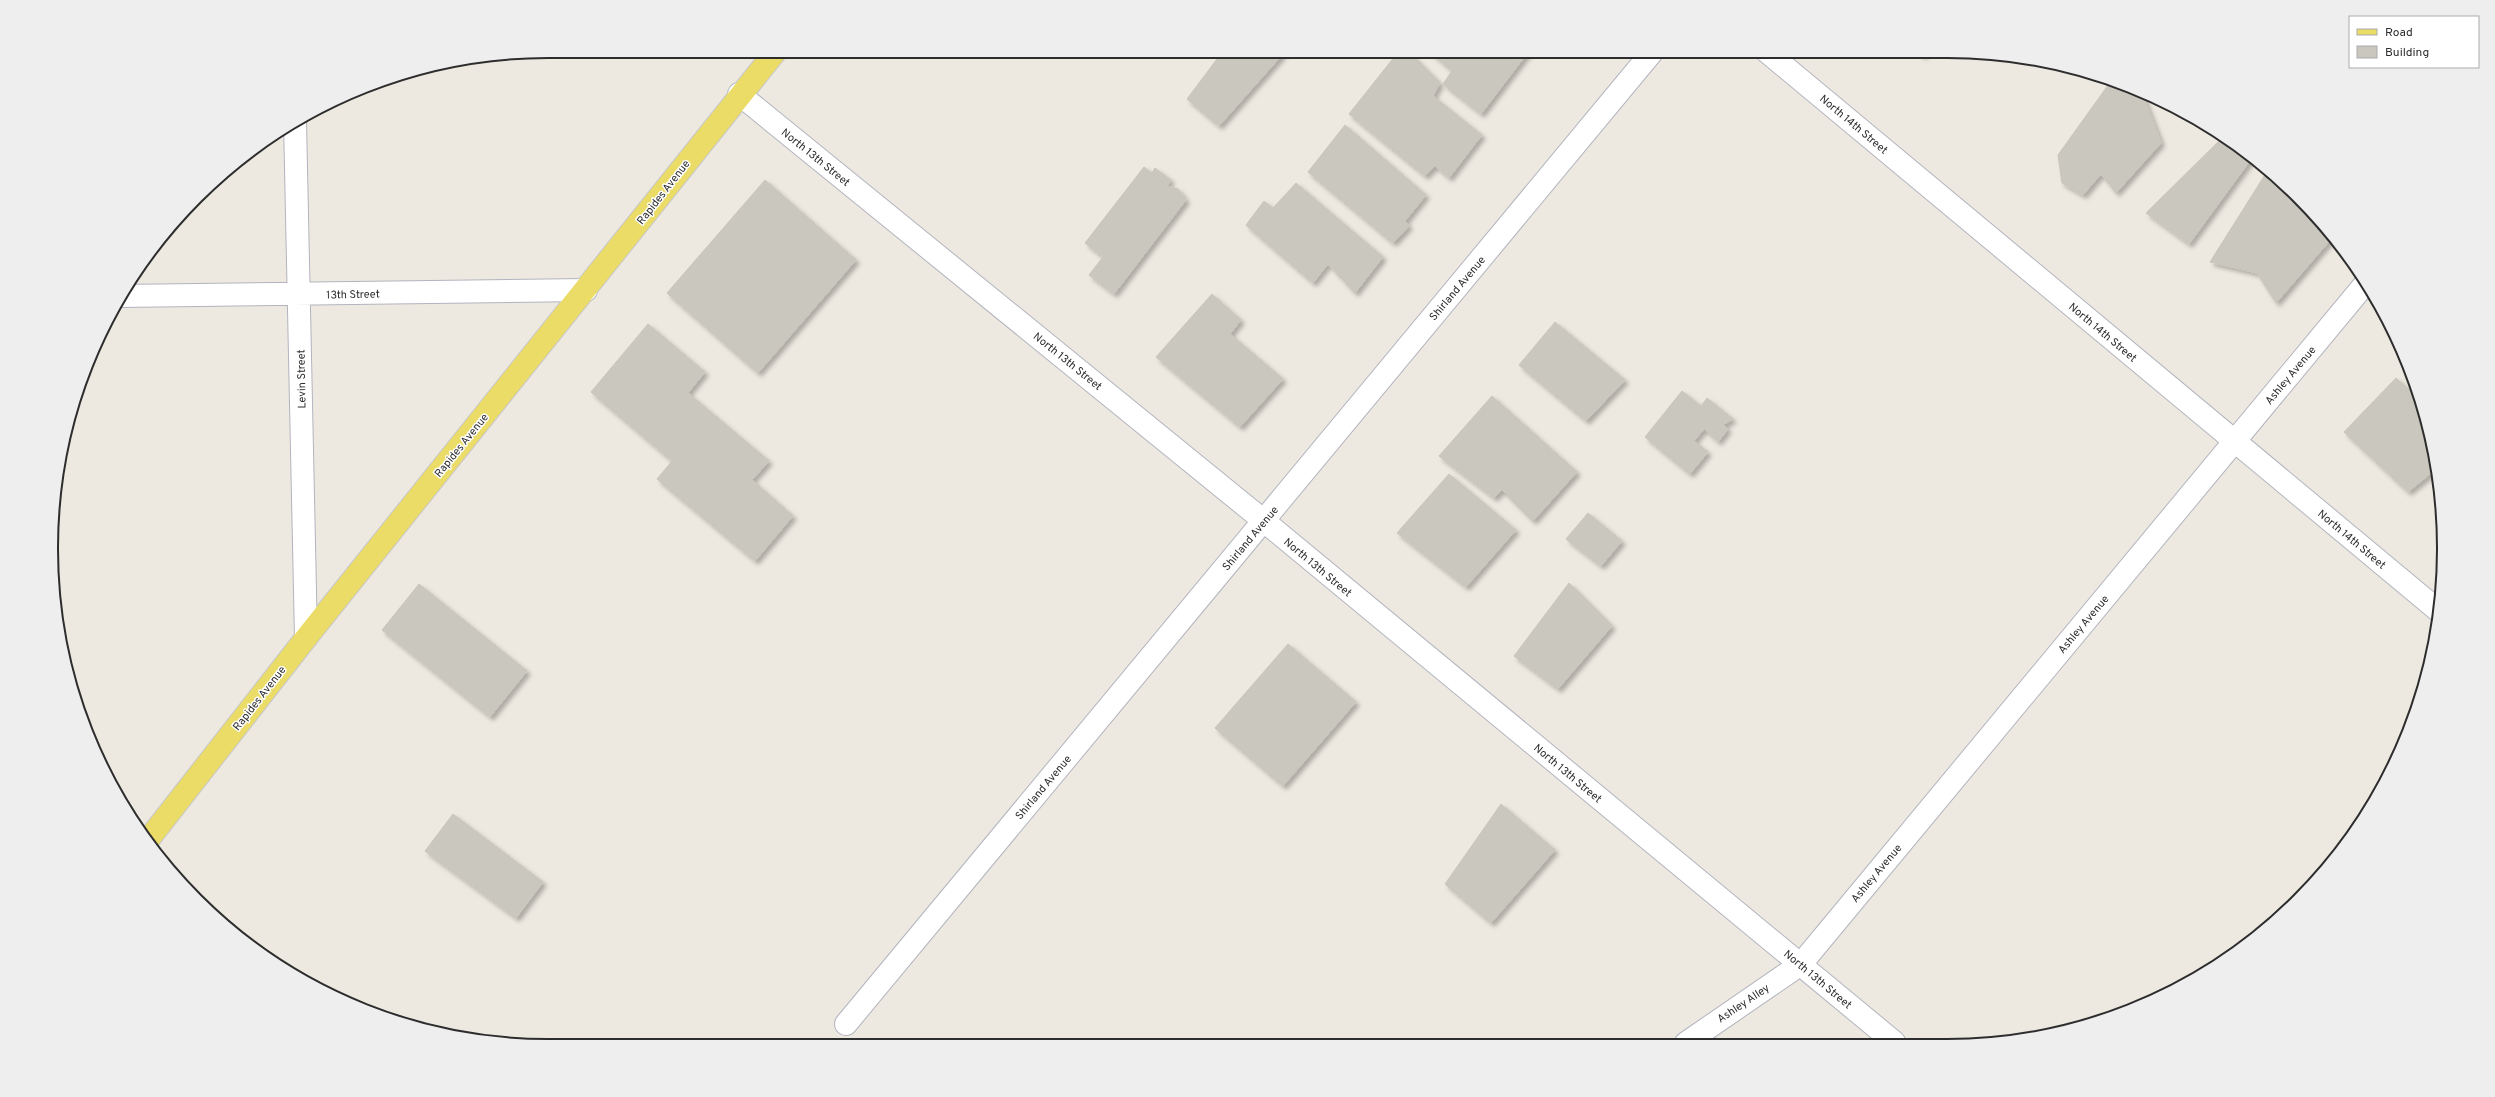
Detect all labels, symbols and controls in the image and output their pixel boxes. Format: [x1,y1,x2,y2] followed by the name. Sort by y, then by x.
[2349,16,2479,68] legend
[2385,25,2413,41] text: Road
[2385,45,2429,61] text: Building
[1816,92,1890,157] street label: North 14th Street
[778,126,853,190] street label: North 13th Street
[634,157,693,228] street label: Rapides Avenue
[1427,253,1489,324] street label: Shirland Avenue
[326,288,380,302] street label: 13th Street
[2065,300,2139,365] street label: North 14th Street
[1030,330,1105,394] street label: North 13th Street
[2262,343,2319,408] street label: Ashley Avenue
[294,349,310,409] street label: Levin Street
[432,411,492,480] street label: Rapides Avenue
[1220,503,1282,574] street label: Shirland Avenue
[2314,507,2388,572] street label: North 14th Street
[1280,535,1354,600] street label: North 13th Street
[2055,592,2112,657] street label: Ashley Avenue
[230,663,289,734] street label: Rapides Avenue
[1530,741,1604,806] street label: North 13th Street
[1013,752,1075,823] street label: Shirland Avenue
[1848,841,1905,906] street label: Ashley Avenue
[1780,947,1854,1012] street label: North 13th Street
[1715,981,1773,1026] street label: Ashley Alley

